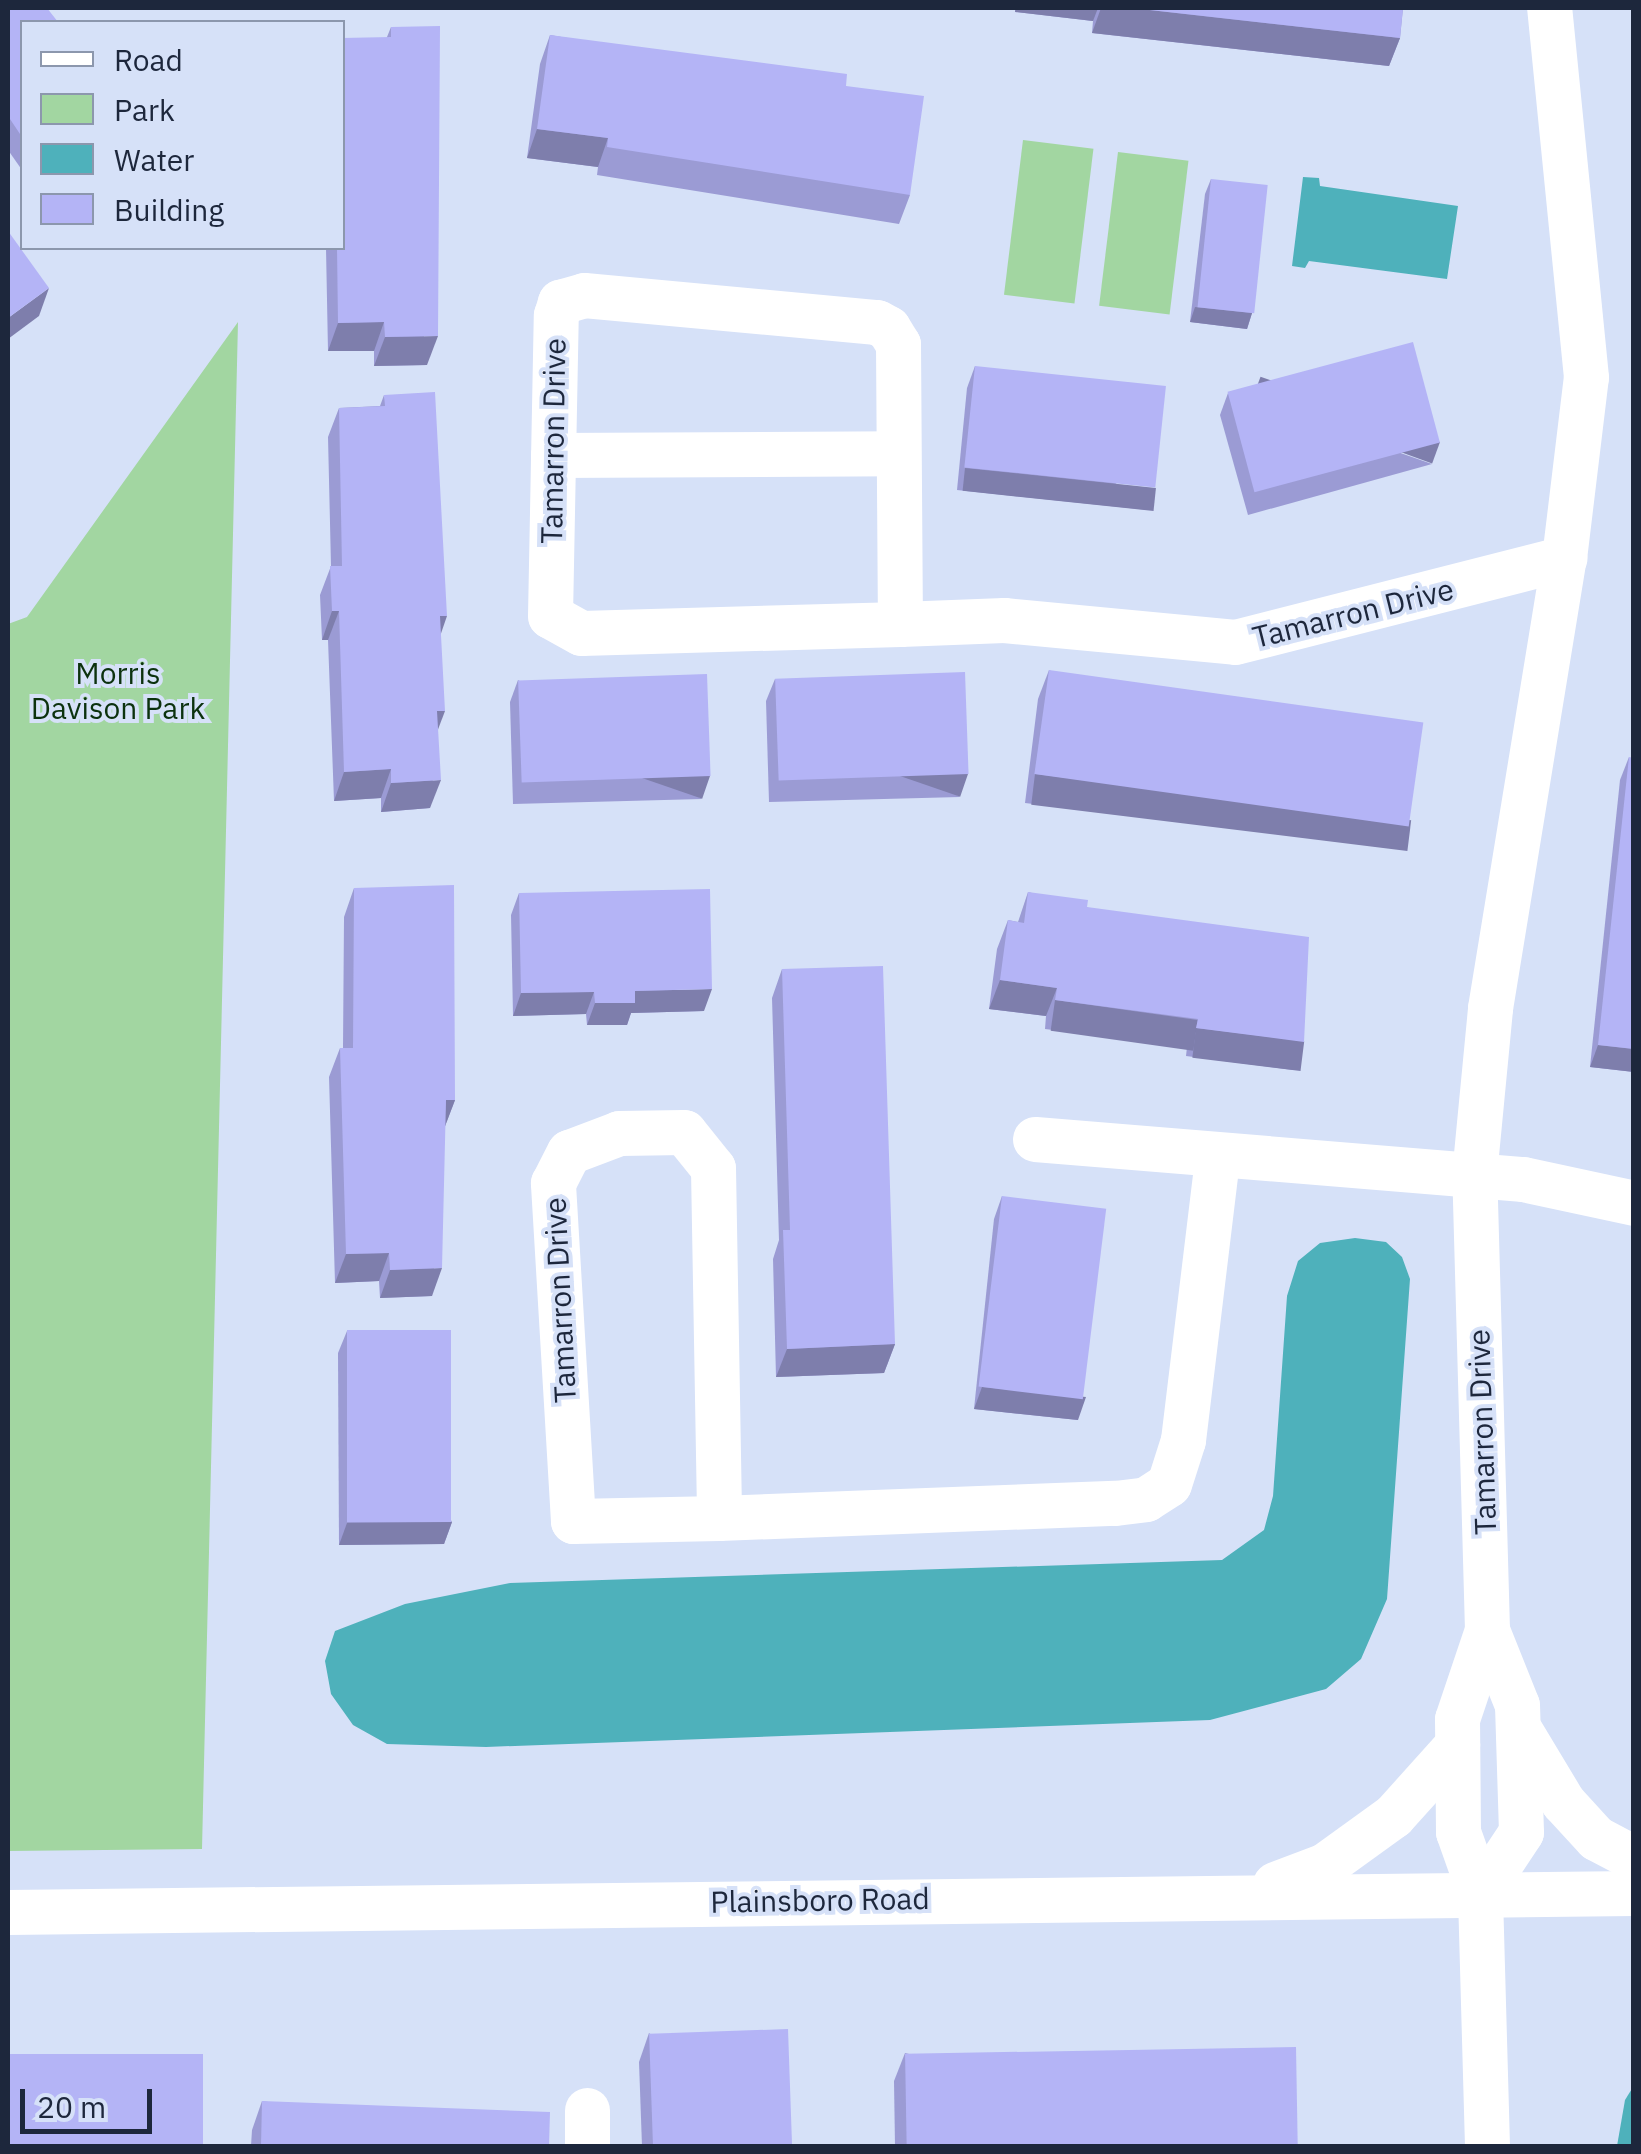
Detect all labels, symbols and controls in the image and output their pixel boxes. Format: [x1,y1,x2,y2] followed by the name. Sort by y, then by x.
[20,20,345,250] legend
[114,40,183,79] text: Road
[114,90,175,129] text: Park
[114,140,194,179] text: Water
[114,190,224,229] text: Building
[533,338,573,544] street label: Tamarron Drive
[1249,571,1457,655] street label: Tamarron Drive
[31,655,205,726] park label: Morris Davison Park
[537,1196,583,1404] street label: Tamarron Drive
[1460,1329,1504,1535] street label: Tamarron Drive
[710,1880,930,1920] street label: Plainsboro Road
[25,2069,158,2131] scale bar
[37,2087,106,2126] text: 20 m

